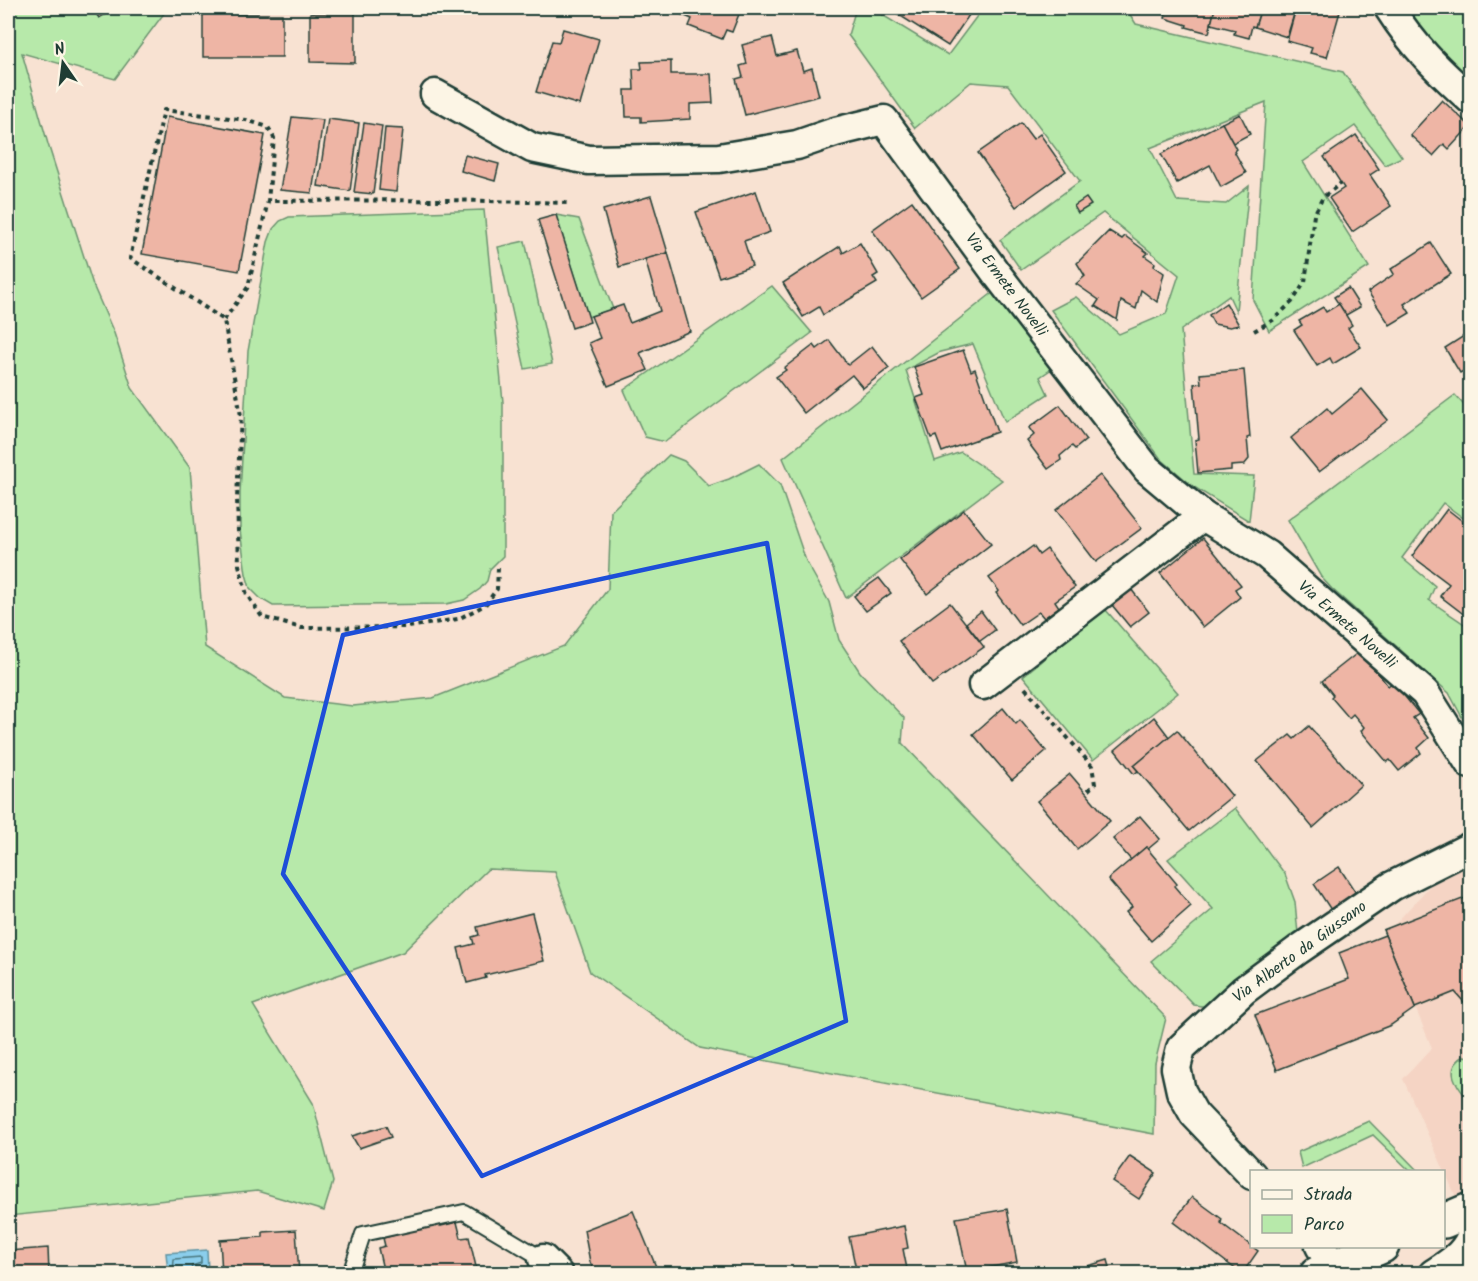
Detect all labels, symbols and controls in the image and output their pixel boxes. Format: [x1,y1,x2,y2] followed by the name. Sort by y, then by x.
[33,33,93,93] north arrow
[52,37,68,63] text: N
[959,228,1054,343] street label: Via Ermete Novelli
[1292,575,1403,676] street label: Via Ermete Novelli
[1228,895,1372,1009] street label: Via Alberto da Giussano
[1250,1170,1445,1248] legend
[1304,1181,1352,1210] text: Strada
[1304,1211,1344,1240] text: Parco

